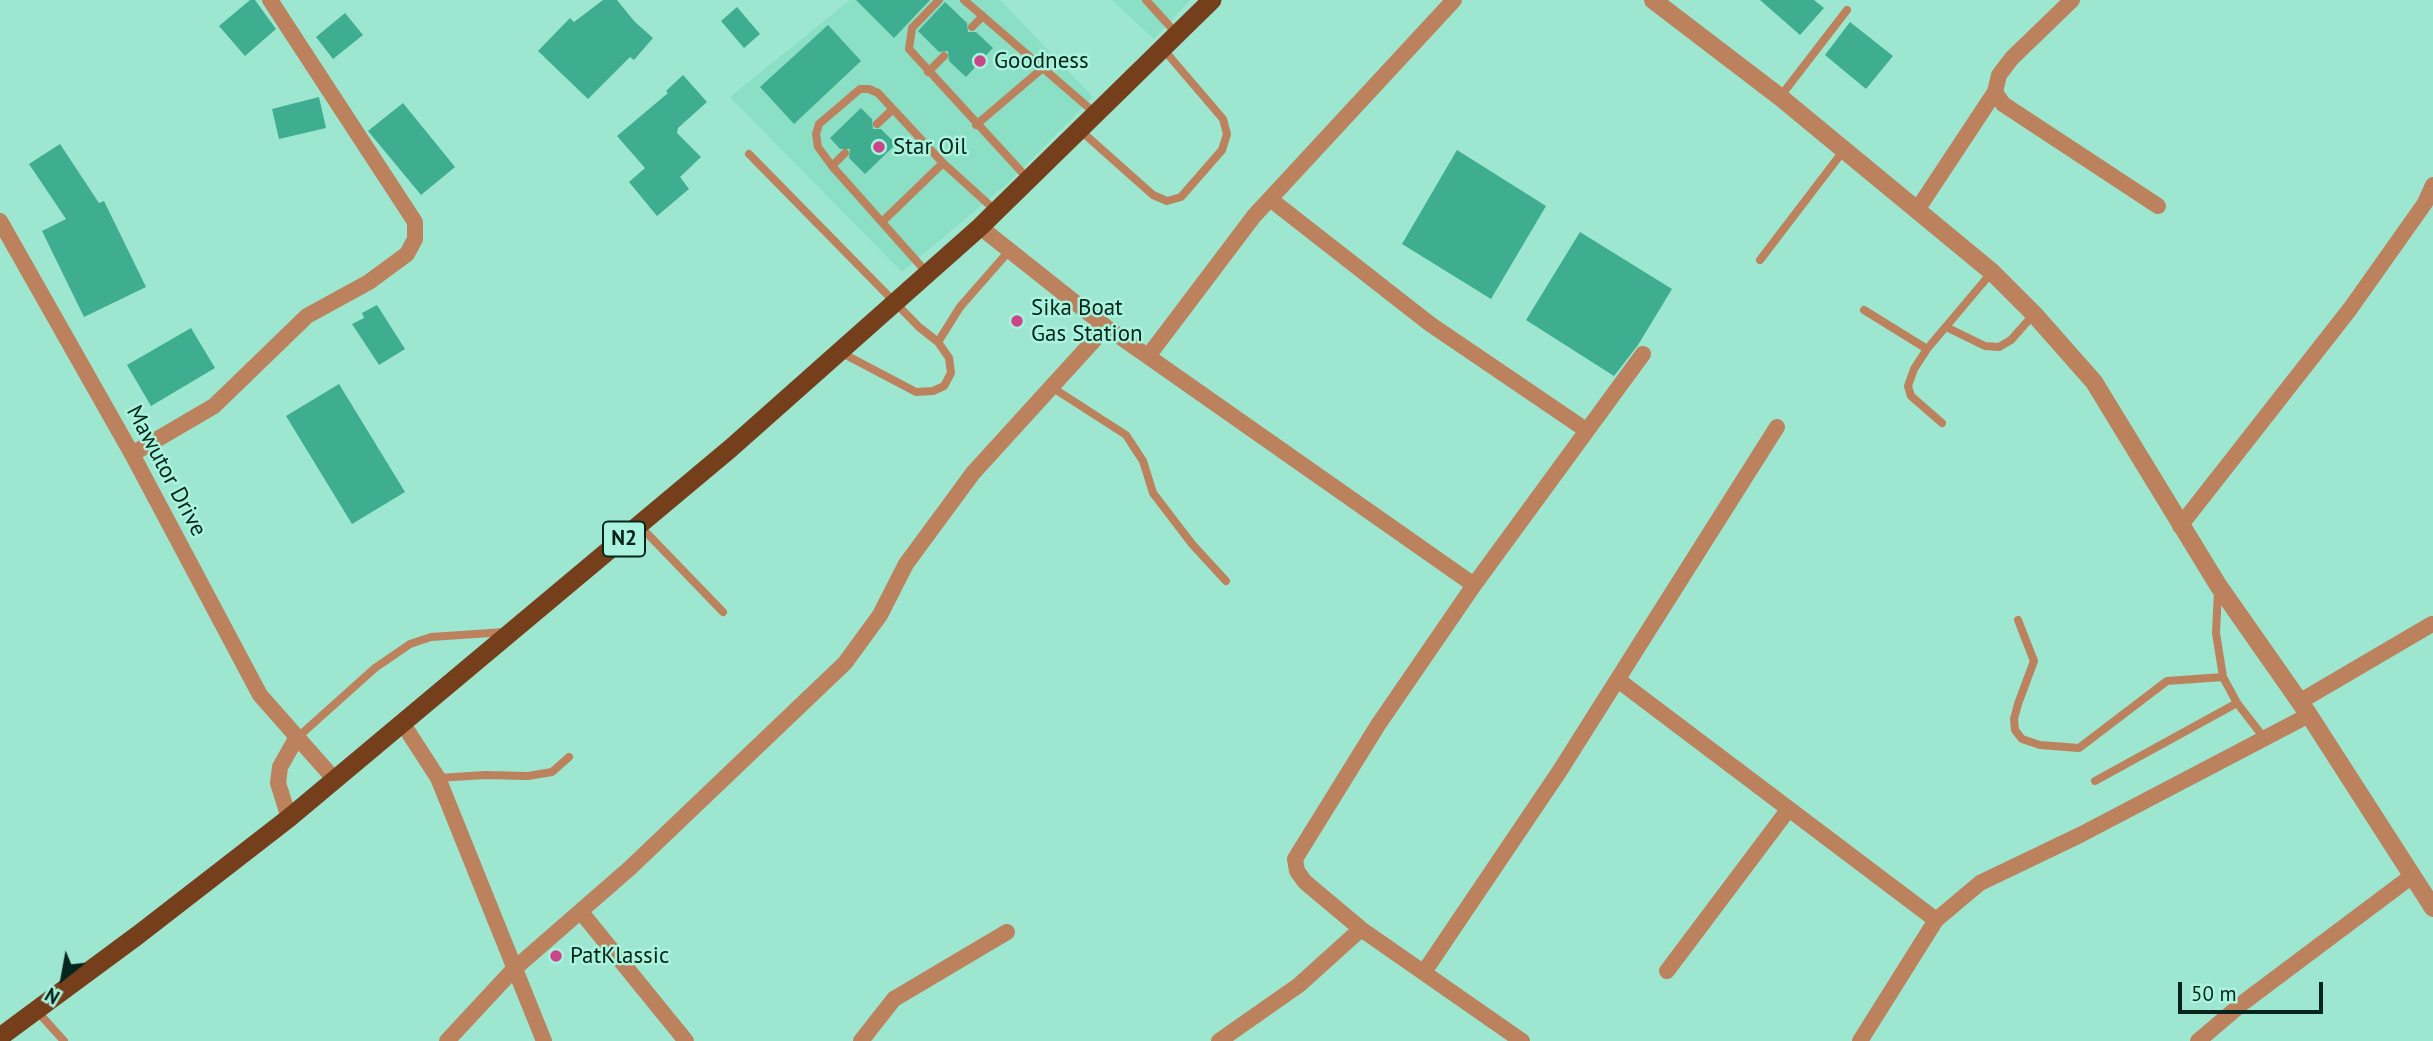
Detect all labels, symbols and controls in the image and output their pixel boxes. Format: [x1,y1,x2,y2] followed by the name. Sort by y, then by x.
[994,47,1089,75] place label: Goodness
[972,53,988,69] marker: Goodness
[893,133,967,161] place label: Star Oil
[871,139,887,155] marker: Star Oil
[1031,294,1143,348] place label: Sika Boat Gas Station
[1009,313,1025,329] marker: Sika Boat Gas Station
[120,401,212,541] street label: Mawutor Drive
[603,522,645,556] road number: N2
[570,942,669,970] place label: PatKlassic
[28,943,98,1013] north arrow
[548,948,564,964] marker: PatKlassic
[2181,968,2326,1012] scale bar
[2191,980,2237,1007] text: 50 m
[41,983,64,1010] text: N

